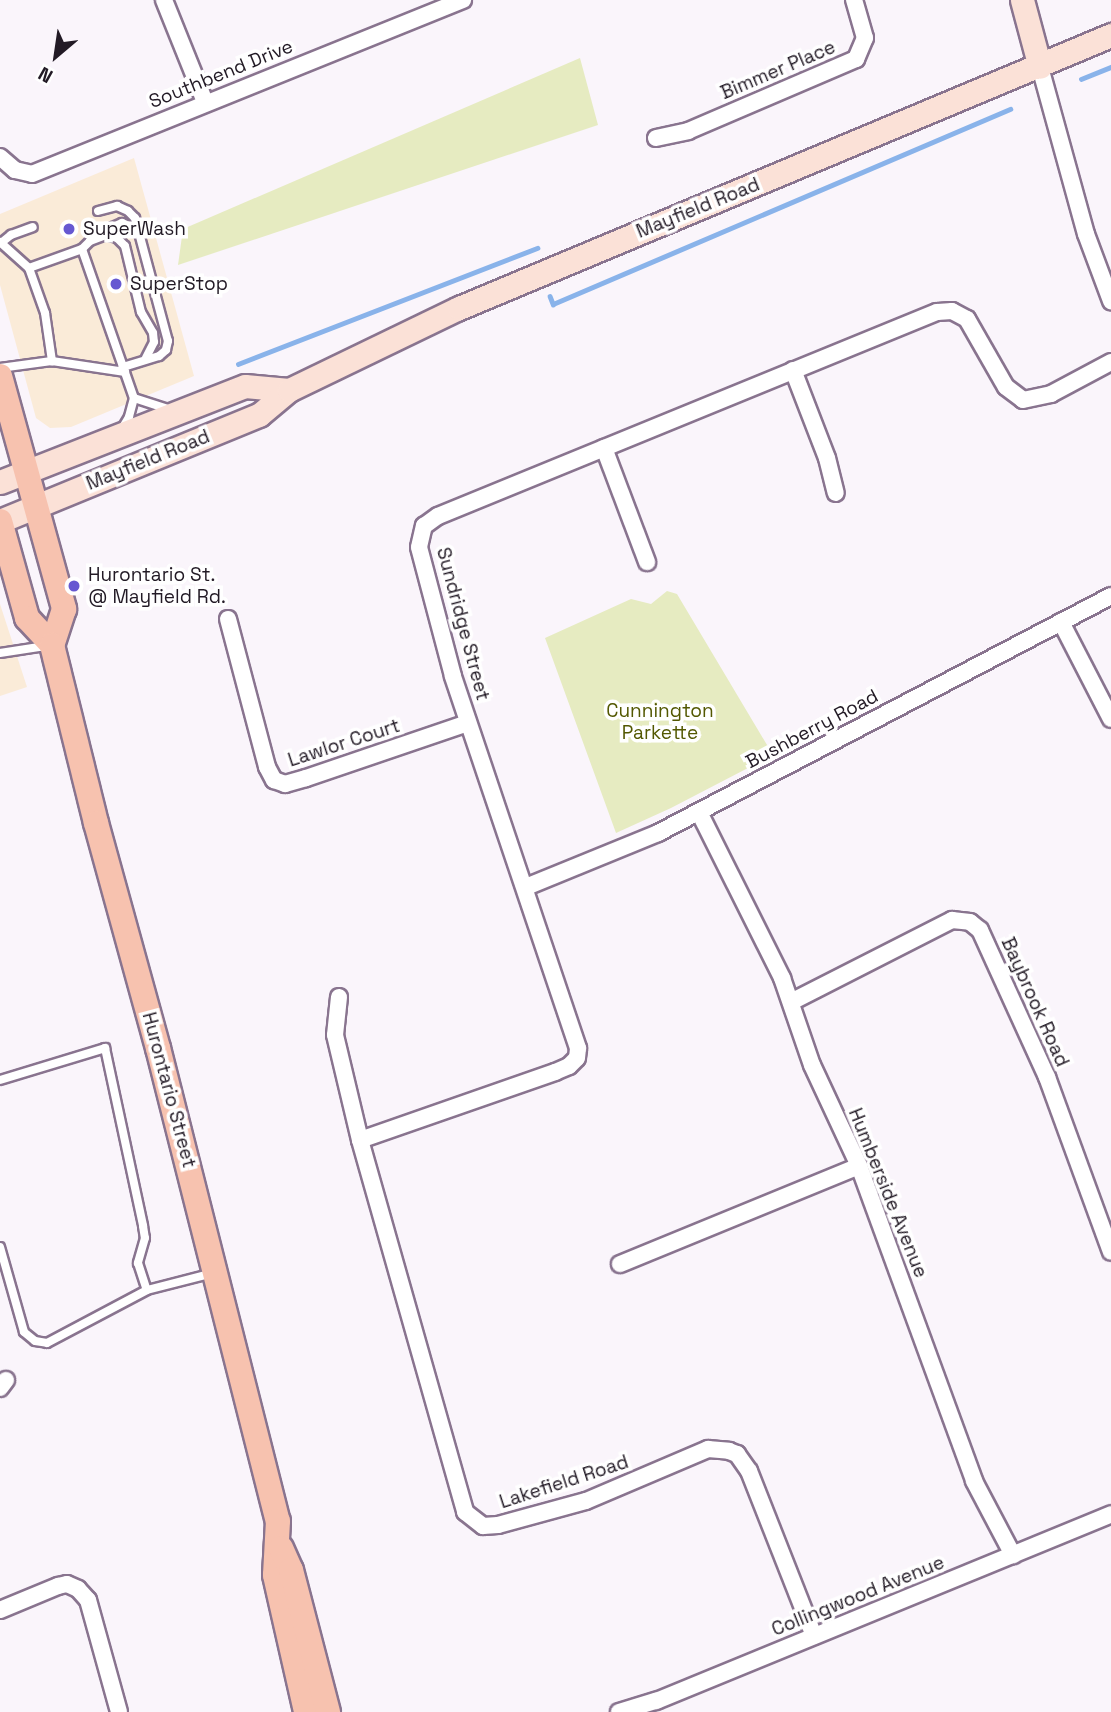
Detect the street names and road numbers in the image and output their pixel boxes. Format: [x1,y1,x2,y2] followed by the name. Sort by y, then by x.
[146,35,296,113] street label: Southbend Drive
[717,36,839,104] street label: Bimmer Place
[633,173,763,243] street label: Mayfield Road
[83,425,213,495] street label: Mayfield Road
[432,545,494,703] street label: Sundridge Street
[742,684,882,774] street label: Bushberry Road
[285,714,403,772] street label: Lawlor Court
[996,934,1074,1070] street label: Baybrook Road
[137,1010,201,1170] street label: Hurontario Street
[844,1105,932,1281] street label: Humberside Avenue
[497,1450,631,1514] street label: Lakefield Road
[768,1551,948,1641] street label: Collingwood Avenue

